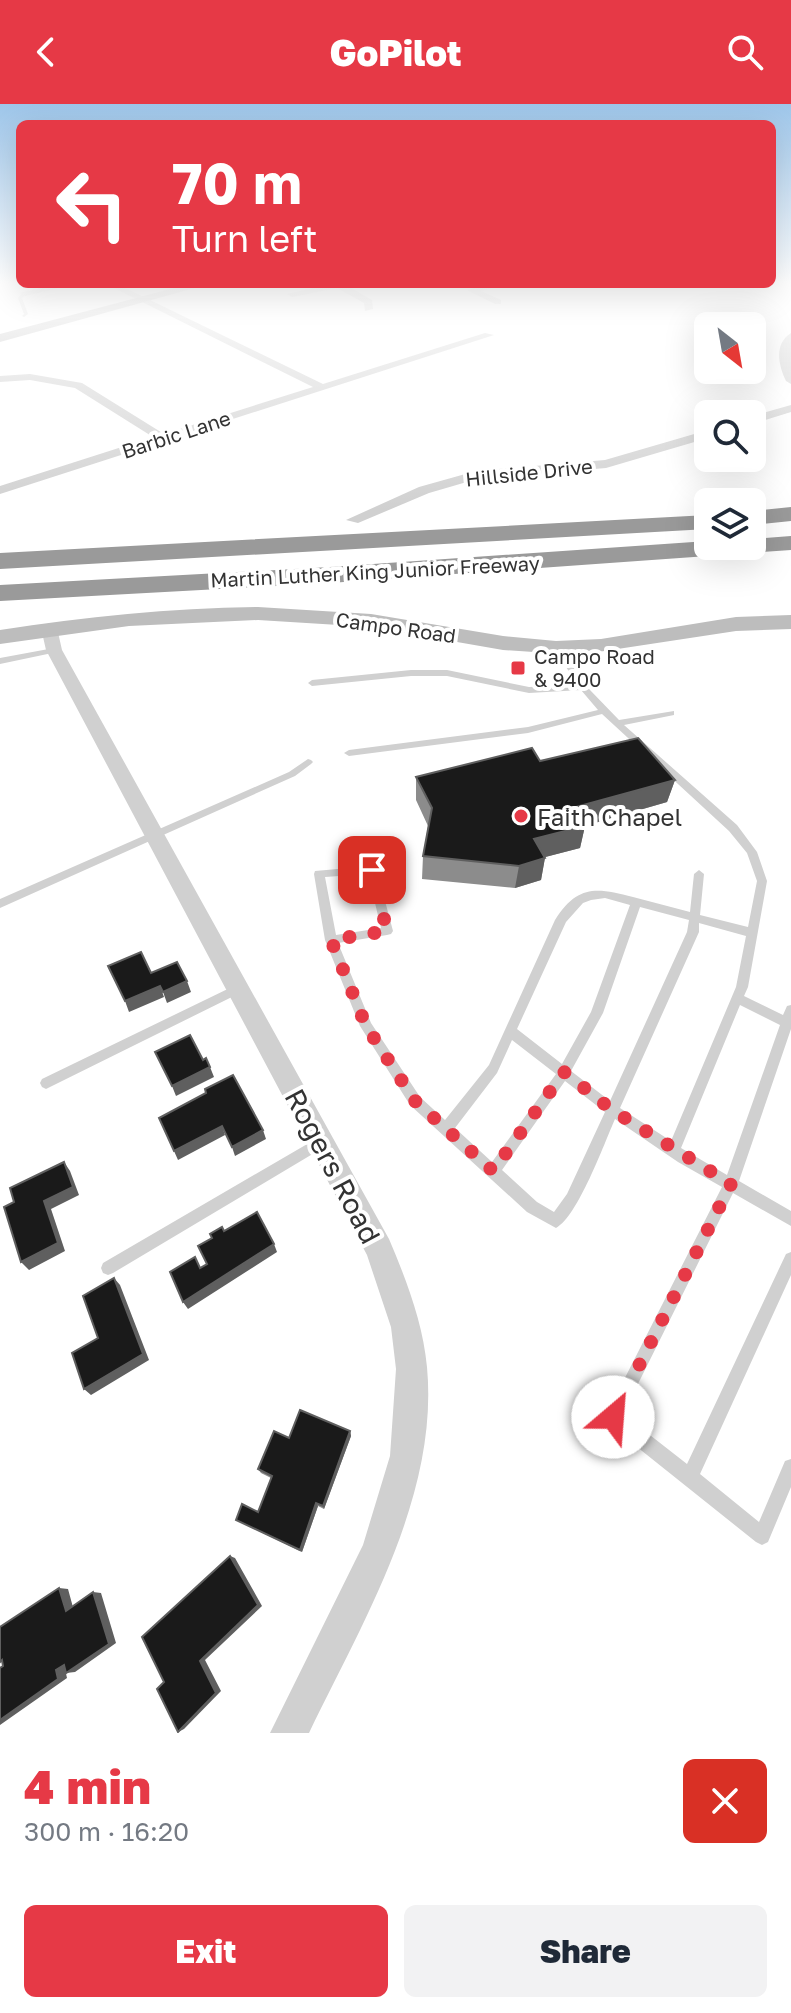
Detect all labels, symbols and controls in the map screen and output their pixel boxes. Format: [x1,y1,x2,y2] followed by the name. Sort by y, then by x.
[24,30,68,74] icon: back
[723,30,767,74] icon: search
[329,31,462,74] text: GoPilot
[172,149,302,216] text: 70 m
[40,152,144,256] icon: left
[172,217,318,260] text: Turn left
[694,312,766,384] north arrow
[694,312,766,560] map controls
[694,400,766,472] button: search
[119,405,233,463] street label: Barbic Lane
[464,453,594,491] street label: Hillside Drive
[694,488,766,560] button: layers
[210,550,540,592] street label: Martin Luther King Junior Freeway
[334,607,458,647] street label: Campo Road
[534,644,655,691] place label: Campo Road & 9400
[509,659,527,677] marker: Campo Road & 9400
[537,802,682,831] place label: Faith Chapel
[512,807,530,825] marker: Faith Chapel
[338,836,406,904] pin
[350,848,394,892] icon: arrive
[278,1083,388,1249] street label: Rogers Road
[571,1375,655,1459] position arrow
[24,1757,151,1815] text: 4 min
[683,1759,767,1843] button: close
[24,1816,189,1847] text: 300 m · 16:20
[24,1905,388,1997] button: Exit
[404,1905,767,1997] button: Share

